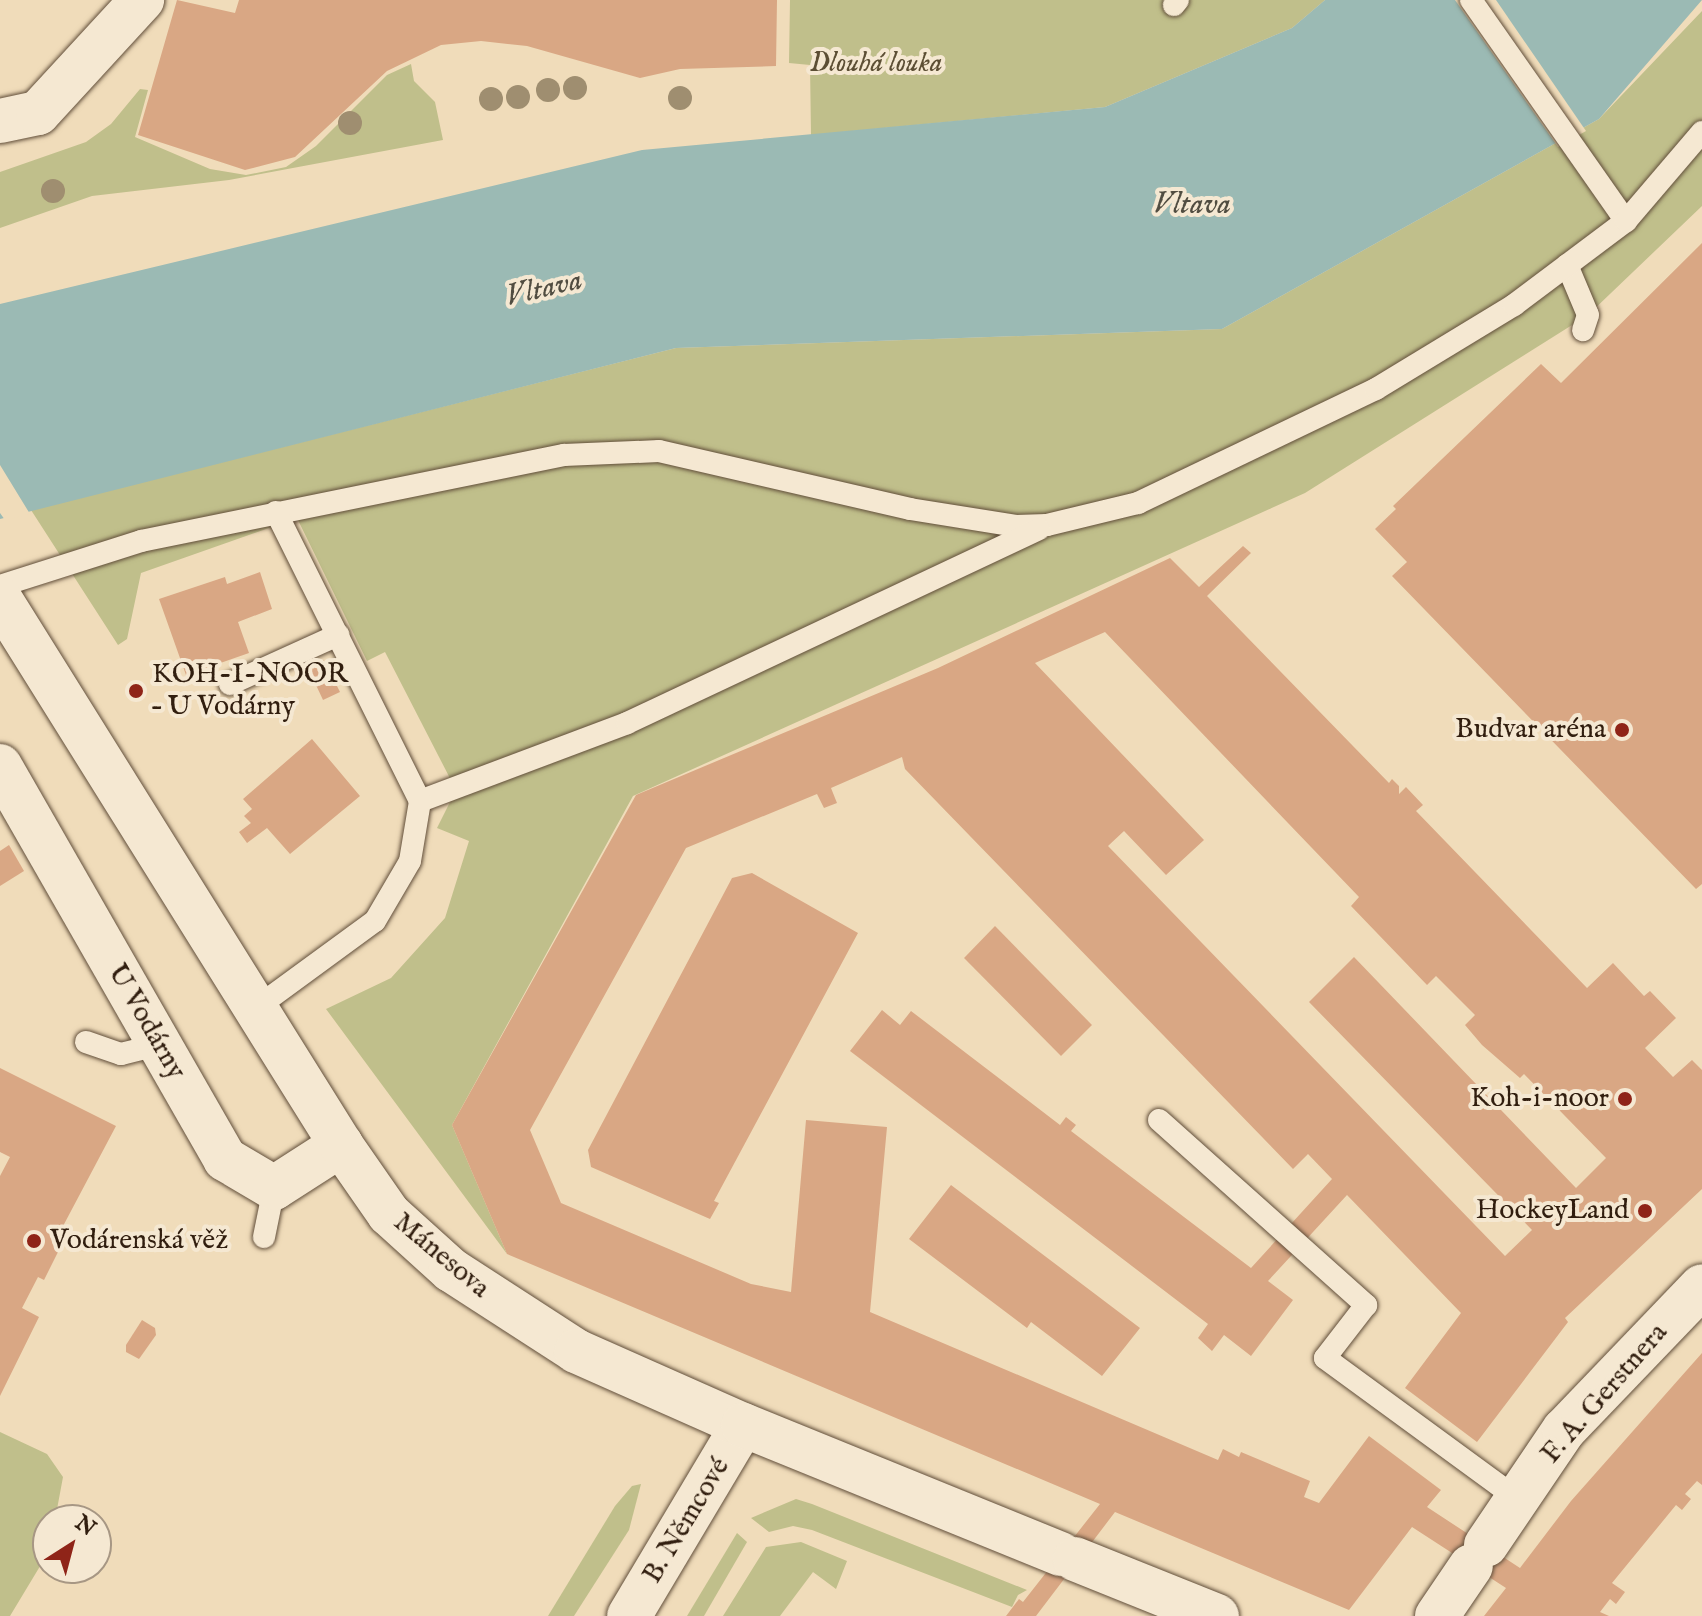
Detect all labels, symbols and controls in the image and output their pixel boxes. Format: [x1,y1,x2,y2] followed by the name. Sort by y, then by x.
[810,47,942,81] park label: Dlouhá louka
[1153,187,1231,223] water label: Vltava
[502,263,586,315] water label: Vltava
[152,658,348,724] place label: KOH-I-NOOR – U Vodárny
[127,682,145,700] marker: KOH-I-NOOR – U Vodárny
[1455,713,1606,747] place label: Budvar aréna
[1613,721,1631,739] marker: Budvar aréna
[100,958,192,1086] street label: U Vodárny
[1470,1082,1609,1116] place label: Koh-i-noor
[1616,1090,1634,1108] marker: Koh-i-noor
[1476,1194,1629,1228] place label: HockeyLand
[1636,1202,1654,1220] marker: HockeyLand
[386,1206,496,1306] street label: Mánesova
[50,1224,228,1258] place label: Vodárenská věž
[25,1232,43,1250] marker: Vodárenská věž
[1535,1317,1675,1471] street label: F. A. Gerstnera
[636,1452,738,1590] street label: B. Němcové
[32,1504,112,1584] north arrow
[69,1509,101,1543] text: N

